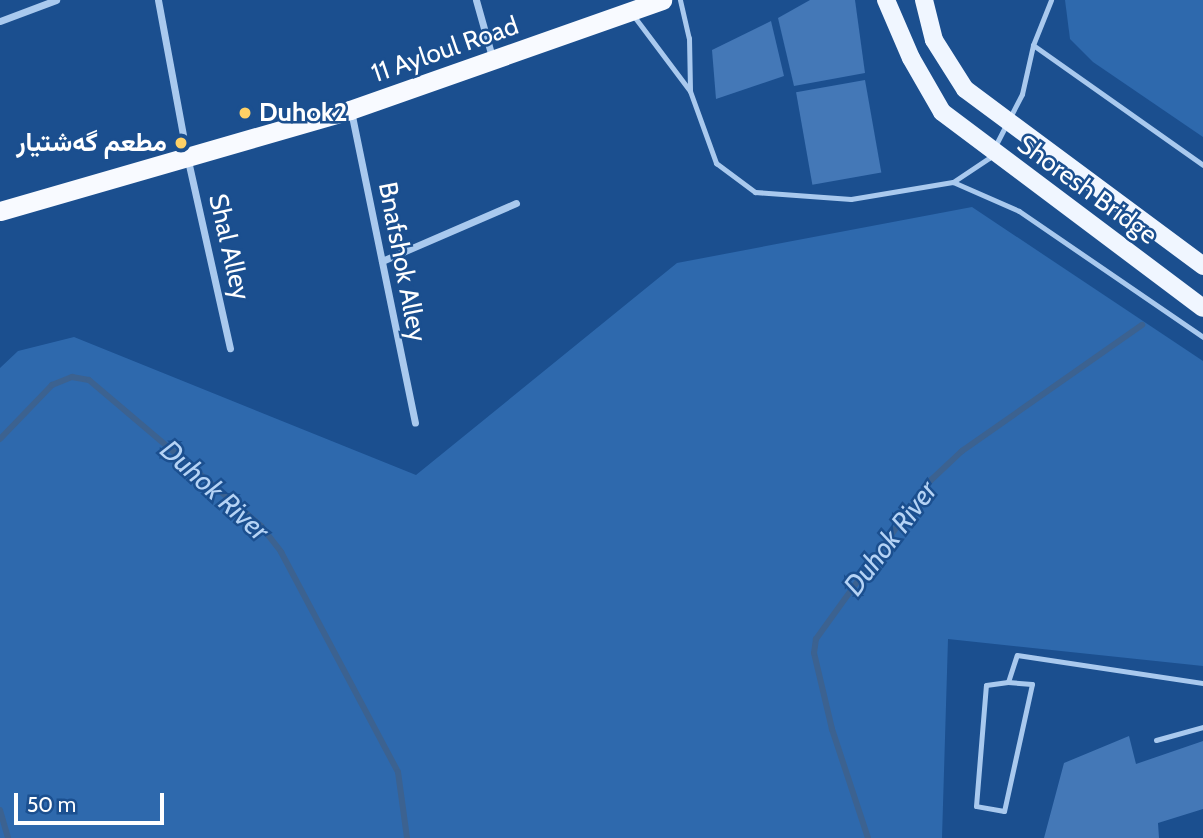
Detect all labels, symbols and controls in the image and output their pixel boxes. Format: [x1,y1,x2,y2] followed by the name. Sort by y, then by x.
[367,10,523,90] street label: 11 Ayloul Road
[259,97,347,129] place label: Duhok2
[237,105,253,121] marker: Duhok2
[16,127,167,159] place label: مطعم گەشتیار
[1011,129,1163,251] street label: Shoresh Bridge
[173,135,189,151] marker: مطعم گەشتیار
[371,180,433,344] street label: Bnafshok Alley
[202,191,256,303] street label: Shal Alley
[154,433,276,547] water label: Duhok River
[836,474,944,602] water label: Duhok River
[18,778,168,822] scale bar
[27,792,76,817] text: 50 m

